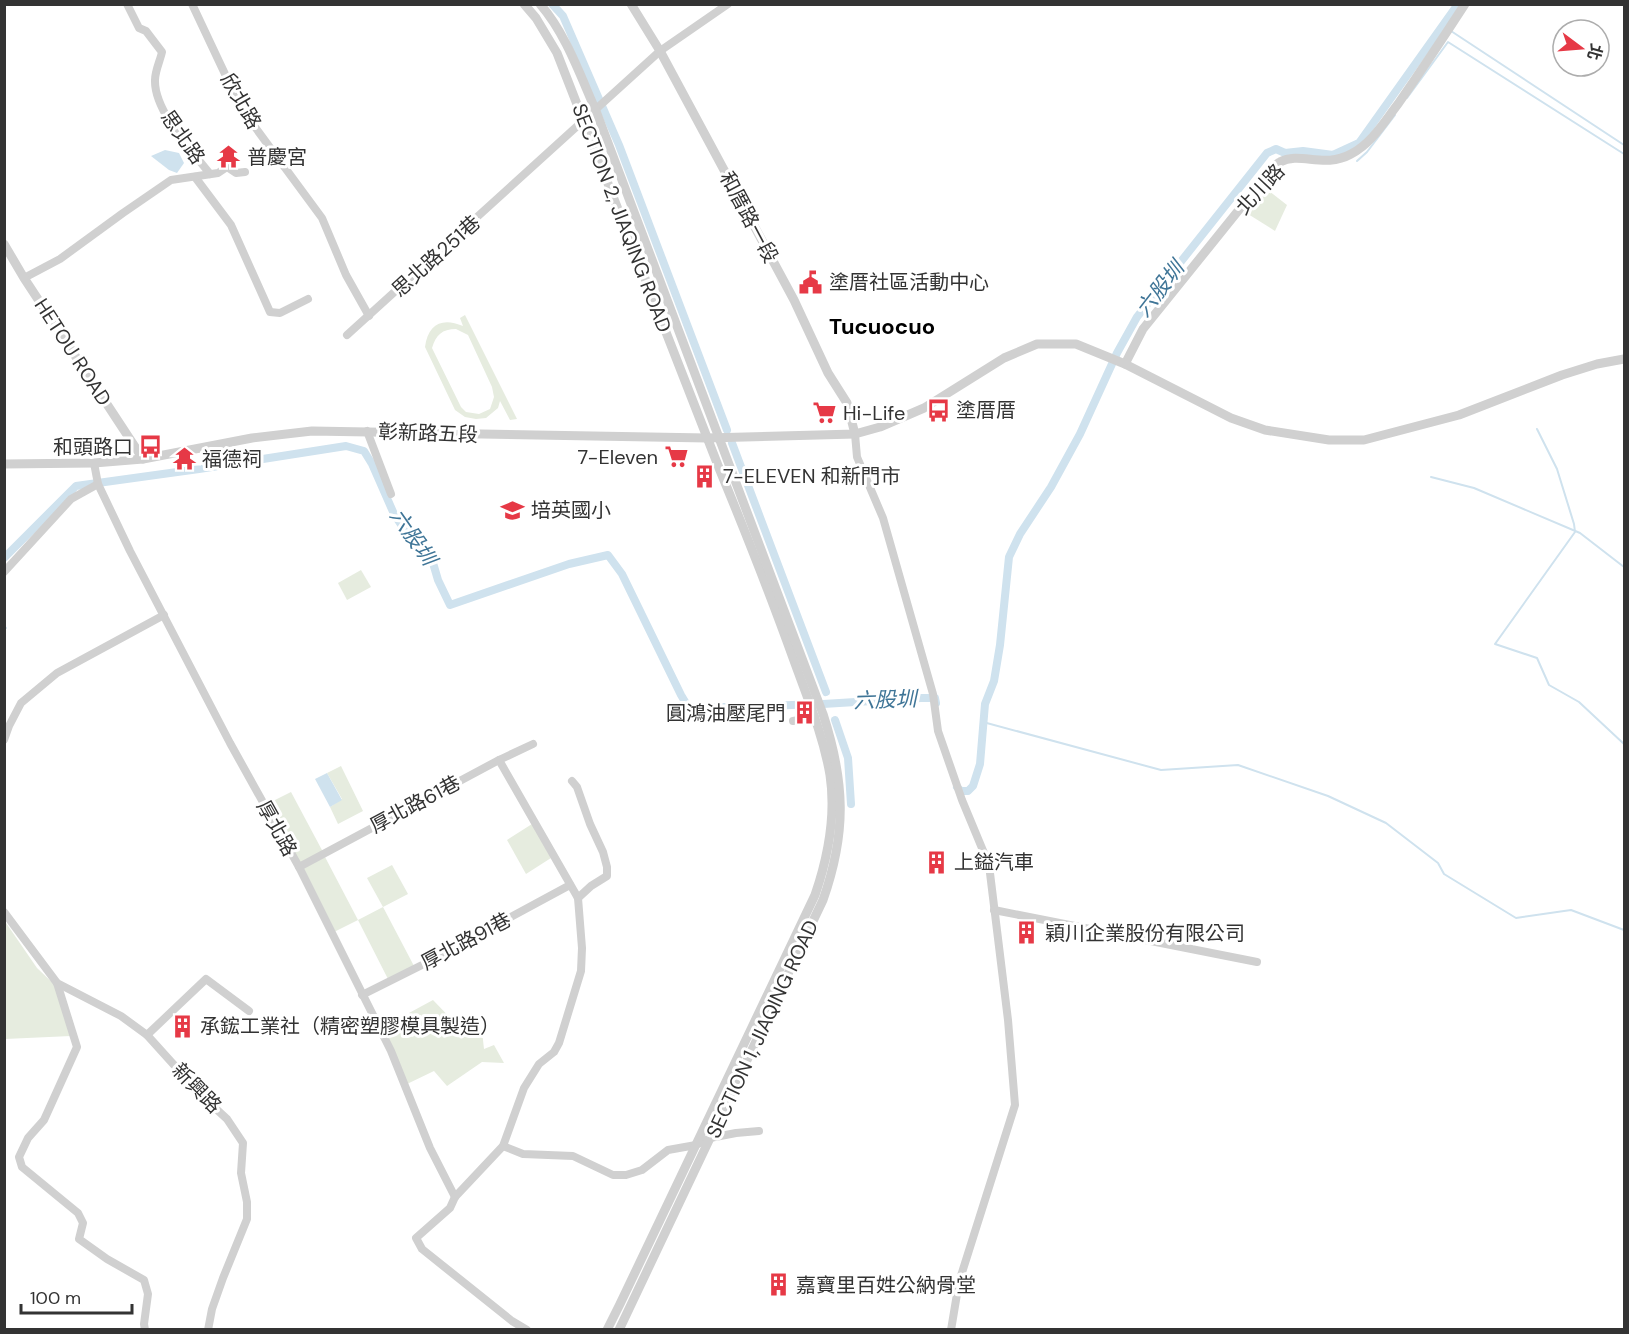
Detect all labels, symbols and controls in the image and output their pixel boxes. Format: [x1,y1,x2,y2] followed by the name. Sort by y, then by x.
[1551,18,1611,78] north arrow
[1583,41,1607,63] text: 北
[215,69,267,133] street label: 欣北路
[566,100,678,336] street label: SECTION 2, JIAQING ROAD
[155,105,211,169] street label: 思北路
[216,144,242,170] temple icon: 普慶宮
[247,144,307,170] place label: 普慶宮
[1230,158,1290,220] street label: 北川路
[714,167,784,267] street label: 和厝路一段
[386,210,486,302] street label: 思北路251巷
[1130,253,1192,322] water label: 六股圳
[798,269,824,295] public building icon: 塗厝社區活動中心
[829,269,989,295] place label: 塗厝社區活動中心
[29,293,117,411] street label: HETOU ROAD
[829,312,935,341] district label: Tucuocuo
[925,397,951,423] bus stop icon: 塗厝厝
[956,397,1016,423] place label: 塗厝厝
[812,400,838,426] supermarket icon: Hi-Life
[843,400,905,426] place label: Hi-Life
[378,418,478,448] street label: 彰新路五段
[53,434,133,460] place label: 和頭路口
[138,434,164,460] bus stop icon: 和頭路口
[578,444,658,470] place label: 7-Eleven
[663,444,689,470] supermarket icon: 7-Eleven
[171,446,197,472] temple icon: 福德祠
[202,446,262,472] place label: 福德祠
[692,463,718,489] building icon: 7-ELEVEN 和新門市
[723,463,901,489] place label: 7-ELEVEN 和新門市
[500,497,526,523] school or university icon: 培英國小
[531,497,611,523] place label: 培英國小
[383,503,444,573] water label: 六股圳
[853,685,920,715] water label: 六股圳
[666,700,786,726] place label: 圓鴻油壓尾門
[791,700,817,726] building icon: 圓鴻油壓尾門
[365,769,465,839] street label: 厚北路61巷
[251,795,303,861] street label: 厚北路
[923,849,949,875] building icon: 上鎰汽車
[954,849,1034,875] place label: 上鎰汽車
[416,906,516,976] street label: 厚北路91巷
[700,916,824,1142] street label: SECTION 1, JIAQING ROAD
[1014,920,1040,946] building icon: 穎川企業股份有限公司
[1045,920,1245,946] place label: 穎川企業股份有限公司
[169,1013,195,1039] building icon: 承鋐工業社（精密塑膠模具製造）
[200,1013,500,1039] place label: 承鋐工業社（精密塑膠模具製造）
[167,1057,227,1119] street label: 新興路
[765,1272,791,1298] building icon: 嘉寶里百姓公納骨堂
[796,1272,976,1298] place label: 嘉寶里百姓公納骨堂
[21,1277,132,1315] scale bar
[30,1286,81,1310] text: 100 m

